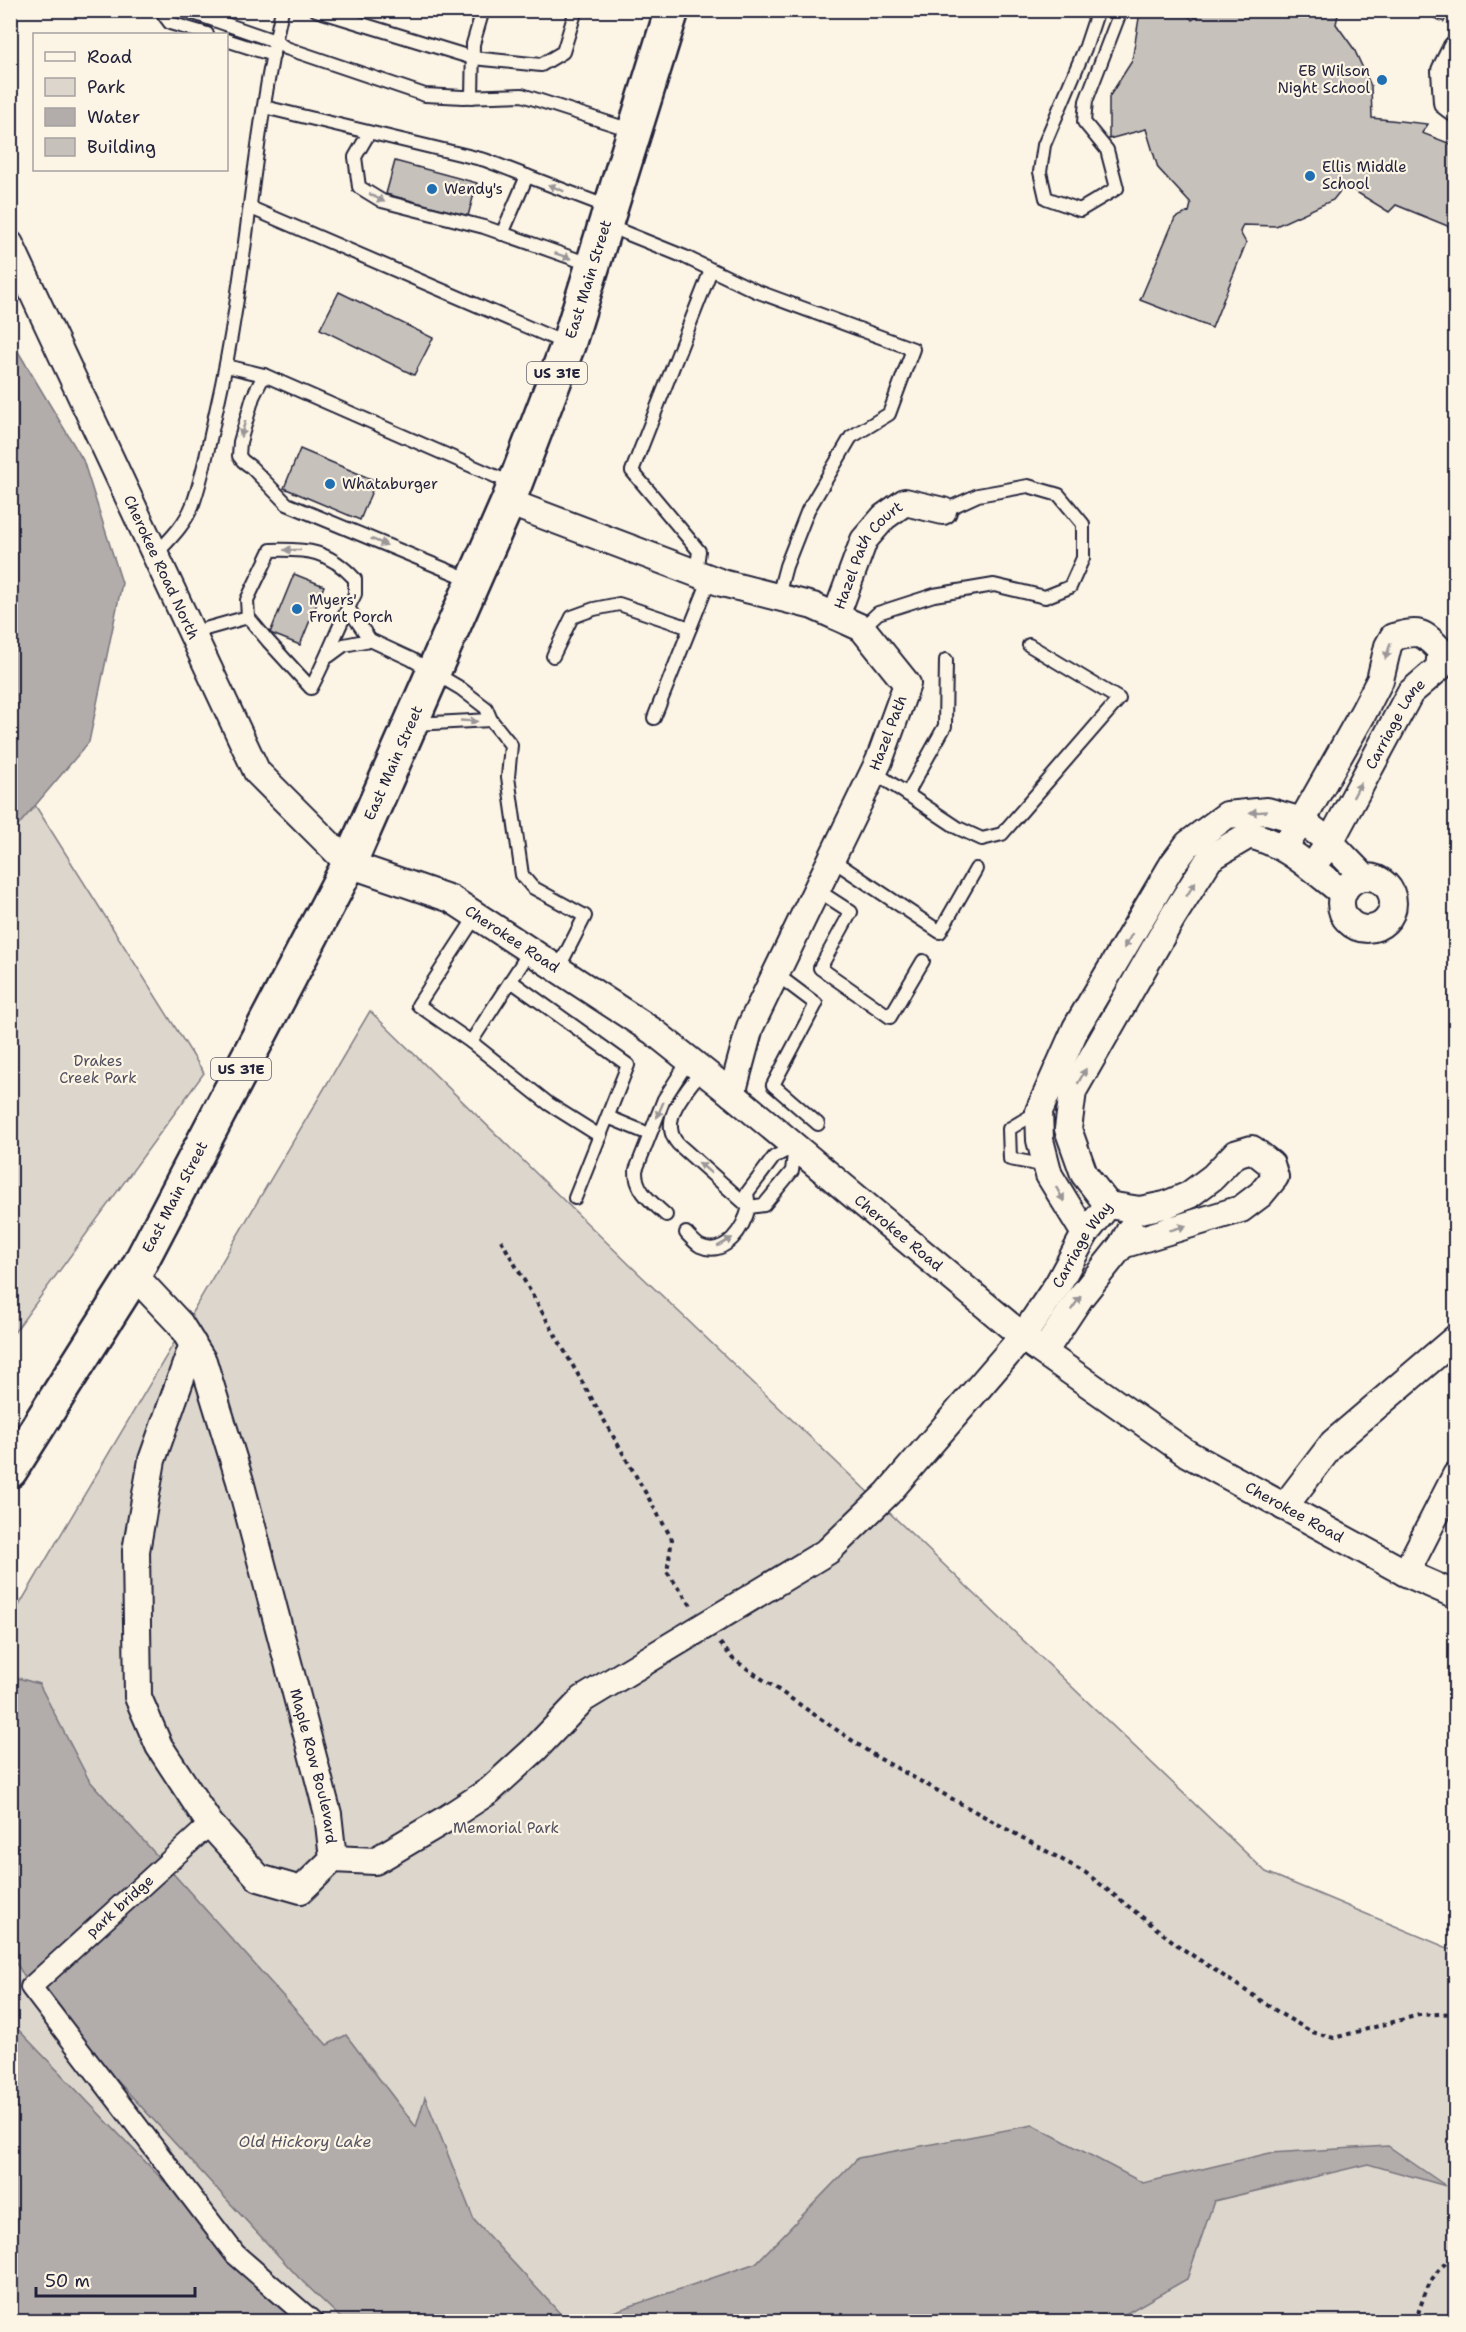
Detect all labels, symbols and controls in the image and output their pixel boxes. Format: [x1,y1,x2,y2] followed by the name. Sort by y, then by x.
[33,33,228,171] legend
[87,45,132,69] text: Road
[1277,61,1370,98] place label: EB Wilson Night School
[1375,73,1389,87] marker: EB Wilson Night School
[87,75,126,99] text: Park
[87,105,140,129] text: Water
[87,135,156,159] text: Building
[1322,157,1407,194] place label: Ellis Middle School
[1303,169,1317,183] marker: Ellis Middle School
[444,179,503,199] place label: Wendy's
[425,182,439,196] marker: Wendy's
[547,183,565,192] one-way arrow
[369,193,386,203] one-way arrow
[561,217,616,341] street label: East Main Street
[554,251,572,261] one-way arrow
[527,362,587,384] road number: US 31E
[238,420,248,438] one-way arrow
[342,474,438,494] place label: Whataburger
[323,477,337,491] marker: Whataburger
[119,492,204,643] street label: Cherokee Road North
[829,497,907,612] street label: Hazel Path Court
[370,538,388,547] one-way arrow
[282,545,301,555] one-way arrow
[309,590,393,627] place label: Myers' Front Porch
[290,602,304,616] marker: Myers' Front Porch
[1383,642,1392,660] one-way arrow
[1361,674,1430,773] street label: Carriage Lane
[864,692,912,774] street label: Hazel Path
[359,703,427,824] street label: East Main Street
[459,716,478,726] one-way arrow
[1352,781,1362,798] one-way arrow
[1249,808,1268,817] one-way arrow
[1185,881,1196,897] one-way arrow
[461,901,564,978] street label: Cherokee Road
[1122,933,1133,949] one-way arrow
[59,1051,137,1088] park label: Drakes Creek Park
[211,1058,271,1080] road number: US 31E
[1077,1067,1087,1084] one-way arrow
[654,1101,664,1119] one-way arrow
[137,1138,212,1256] street label: East Main Street
[698,1162,713,1175] one-way arrow
[1055,1186,1065,1203] one-way arrow
[850,1190,947,1276] street label: Cherokee Road
[1048,1197,1117,1292] street label: Carriage Way
[1169,1223,1187,1232] one-way arrow
[717,1237,733,1248] one-way arrow
[1070,1296,1082,1312] one-way arrow
[1242,1477,1348,1547] street label: Cherokee Road
[285,1686,341,1845] street label: Maple Row Boulevard
[453,1818,559,1838] park label: Memorial Park
[82,1870,158,1942] street label: park bridge
[239,2131,371,2152] water label: Old Hickory Lake
[36,2260,195,2298] scale bar
[45,2269,90,2293] text: 50 m

